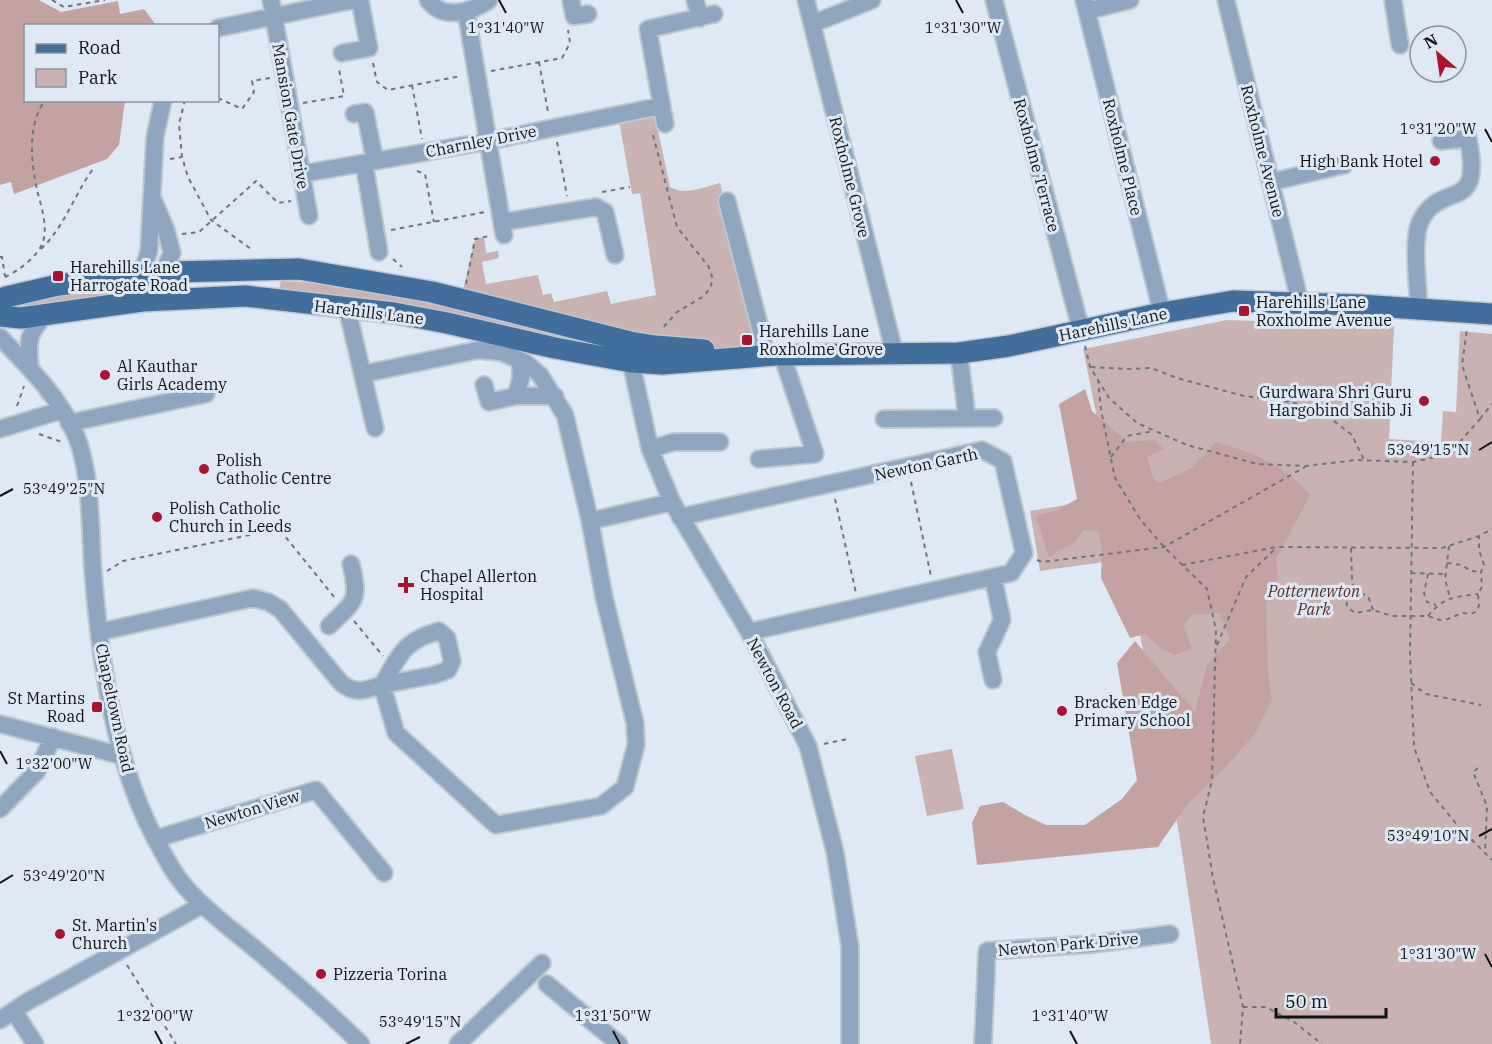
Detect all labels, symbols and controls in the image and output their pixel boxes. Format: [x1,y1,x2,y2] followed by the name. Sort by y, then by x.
[468,18,545,37] text: 1°31'40"W
[925,18,1002,37] text: 1°31'30"W
[24,24,219,102] legend
[1408,24,1468,84] north arrow
[1420,29,1441,53] text: N
[78,36,121,59] text: Road
[268,42,314,190] street label: Mansion Gate Drive
[78,66,118,89] text: Park
[1237,83,1289,219] street label: Roxholme Avenue
[1010,96,1064,234] street label: Roxholme Terrace
[1099,96,1147,218] street label: Roxholme Place
[825,114,875,240] street label: Roxholme Grove
[1400,119,1477,138] text: 1°31'20"W
[424,120,538,162] street label: Charnley Drive
[1300,151,1423,171] place label: High Bank Hotel
[1428,154,1442,168] marker: High Bank Hotel
[70,257,188,295] place label: Harehills Lane Harrogate Road
[51,269,65,283] marker: Harehills Lane Harrogate Road
[1256,292,1392,330] place label: Harehills Lane Roxholme Avenue
[313,295,425,329] street label: Harehills Lane
[1057,303,1169,345] street label: Harehills Lane
[1237,304,1251,318] marker: Harehills Lane Roxholme Avenue
[759,321,883,359] place label: Harehills Lane Roxholme Grove
[740,333,754,347] marker: Harehills Lane Roxholme Grove
[117,356,227,394] place label: Al Kauthar Girls Academy
[98,368,112,382] marker: Al Kauthar Girls Academy
[1259,382,1412,420] place label: Gurdwara Shri Guru Hargobind Sahib Ji
[1417,394,1431,408] marker: Gurdwara Shri Guru Hargobind Sahib Ji
[1387,440,1469,459] text: 53°49'15"N
[872,443,980,485] street label: Newton Garth
[216,450,332,488] place label: Polish Catholic Centre
[197,462,211,476] marker: Polish Catholic Centre
[23,479,105,498] text: 53°49'25"N
[169,498,292,536] place label: Polish Catholic Church in Leeds
[150,510,164,524] marker: Polish Catholic Church in Leeds
[420,566,537,604] place label: Chapel Allerton Hospital
[397,576,415,594] marker: Chapel Allerton Hospital
[1267,581,1360,619] park label: Potternewton Park
[743,634,807,732] street label: Newton Road
[92,642,139,775] street label: Chapeltown Road
[8,688,85,726] place label: St Martins Road
[1074,692,1191,730] place label: Bracken Edge Primary School
[90,700,104,714] marker: St Martins Road
[1055,704,1069,718] marker: Bracken Edge Primary School
[16,754,93,773] text: 1°32'00"W
[202,785,302,833] street label: Newton View
[1387,826,1469,845] text: 53°49'10"N
[23,866,105,885] text: 53°49'20"N
[72,915,157,953] place label: St. Martin's Church
[53,927,67,941] marker: St. Martin's Church
[997,928,1139,960] street label: Newton Park Drive
[1400,944,1477,963] text: 1°31'30"W
[333,964,447,984] place label: Pizzeria Torina
[314,967,328,981] marker: Pizzeria Torina
[1276,981,1386,1019] scale bar
[1285,990,1328,1013] text: 50 m
[117,1006,194,1025] text: 1°32'00"W
[575,1006,652,1025] text: 1°31'50"W
[1032,1006,1109,1025] text: 1°31'40"W
[379,1012,461,1031] text: 53°49'15"N

